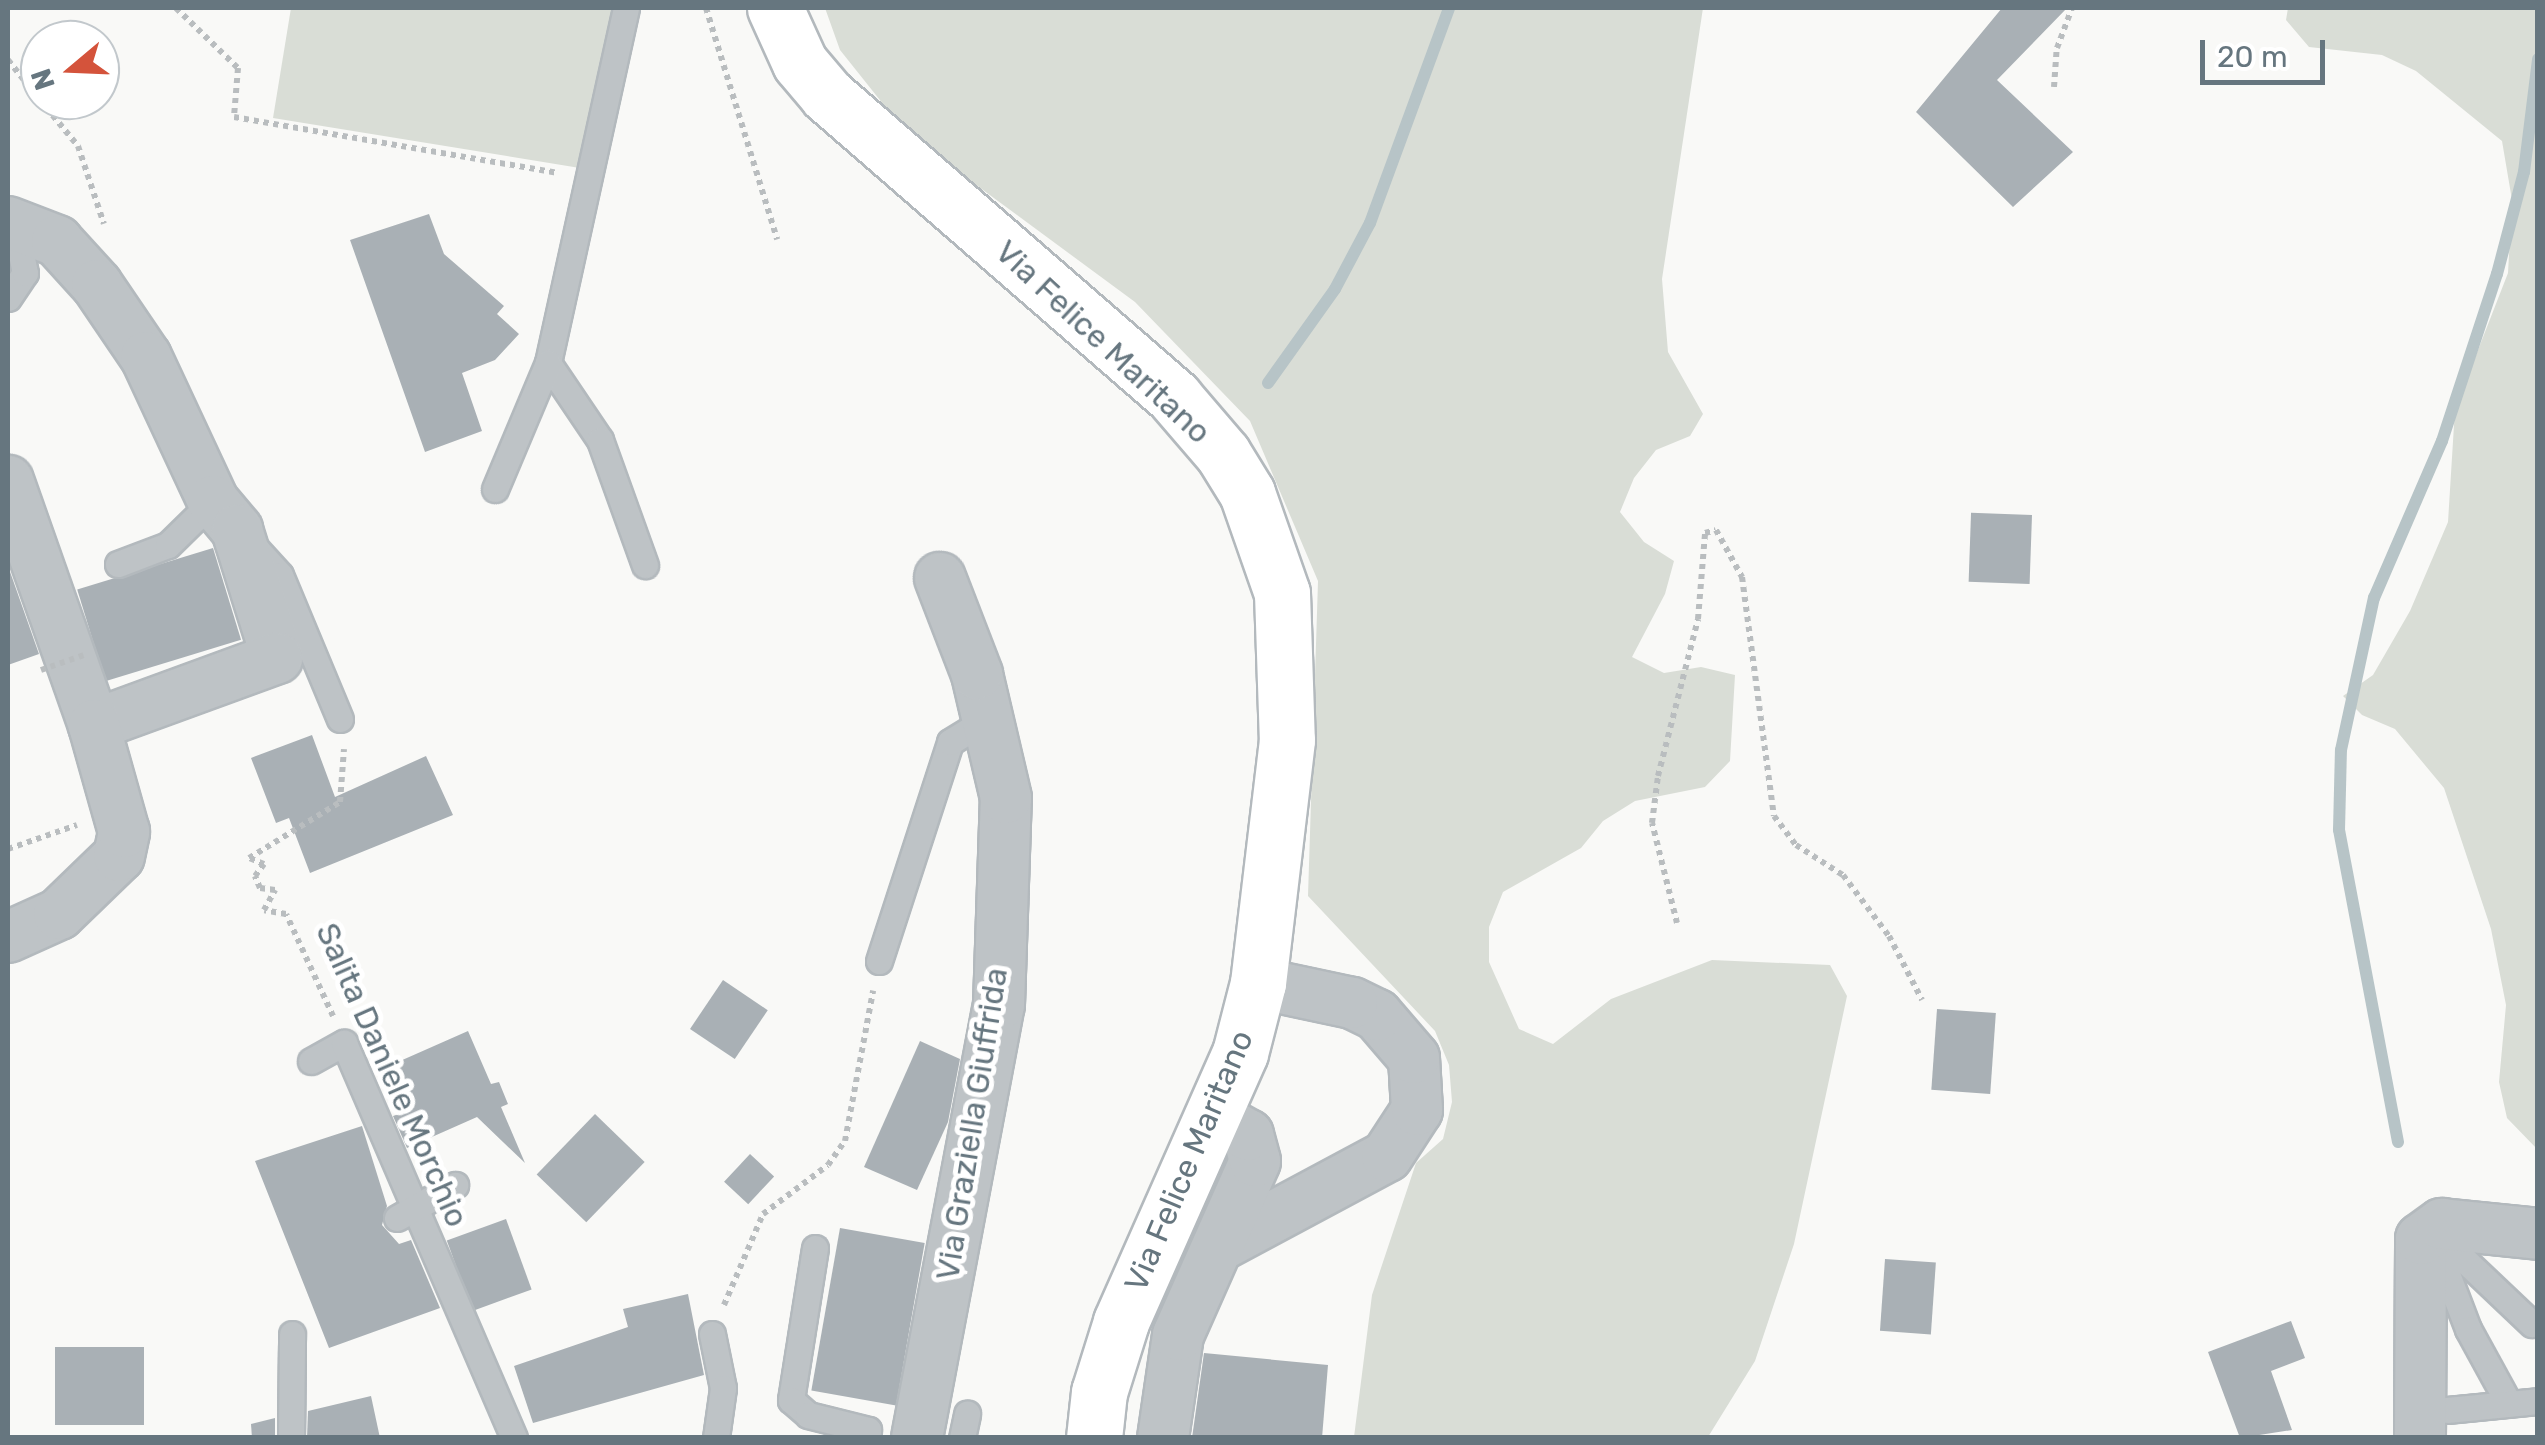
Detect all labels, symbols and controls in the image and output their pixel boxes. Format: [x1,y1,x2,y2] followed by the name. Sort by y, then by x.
[20,20,120,120] north arrow
[2205,20,2330,82] scale bar
[2217,39,2288,75] text: 20 m
[24,64,62,94] text: N
[987,232,1219,452] street label: Via Felice Maritano
[308,917,476,1233] street label: Salita Daniele Morchio
[928,965,1016,1283] street label: Via Graziella Giuffrida
[1117,1025,1261,1297] street label: Via Felice Maritano

